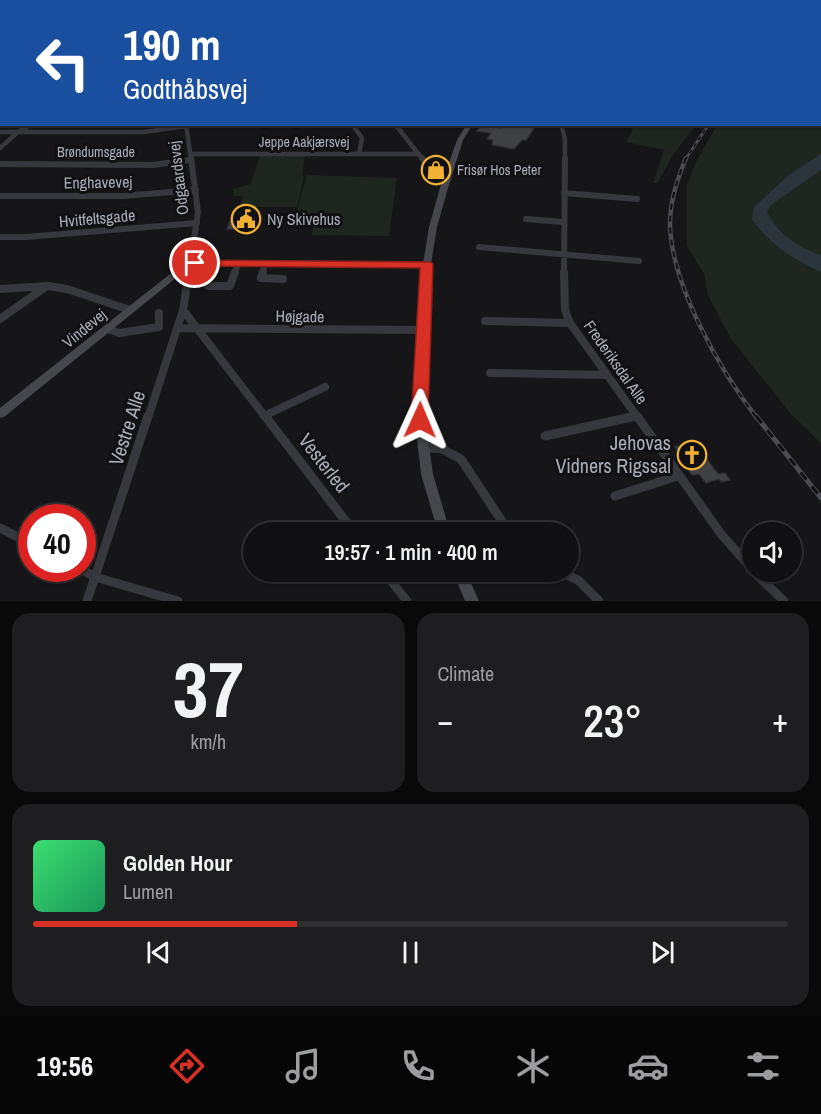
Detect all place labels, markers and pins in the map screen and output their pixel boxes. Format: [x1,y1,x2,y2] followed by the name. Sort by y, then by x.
[420,154,452,186] shop icon: Frisør Hos Peter
[457,161,541,179] place label: Frisør Hos Peter
[230,203,262,235] public building icon: Ny Skivehus
[267,208,341,230] place label: Ny Skivehus
[169,237,220,288] pin
[556,429,671,479] place label: Jehovas Vidners Rigssal
[676,439,708,471] church icon: Jehovas Vidners Rigssal

